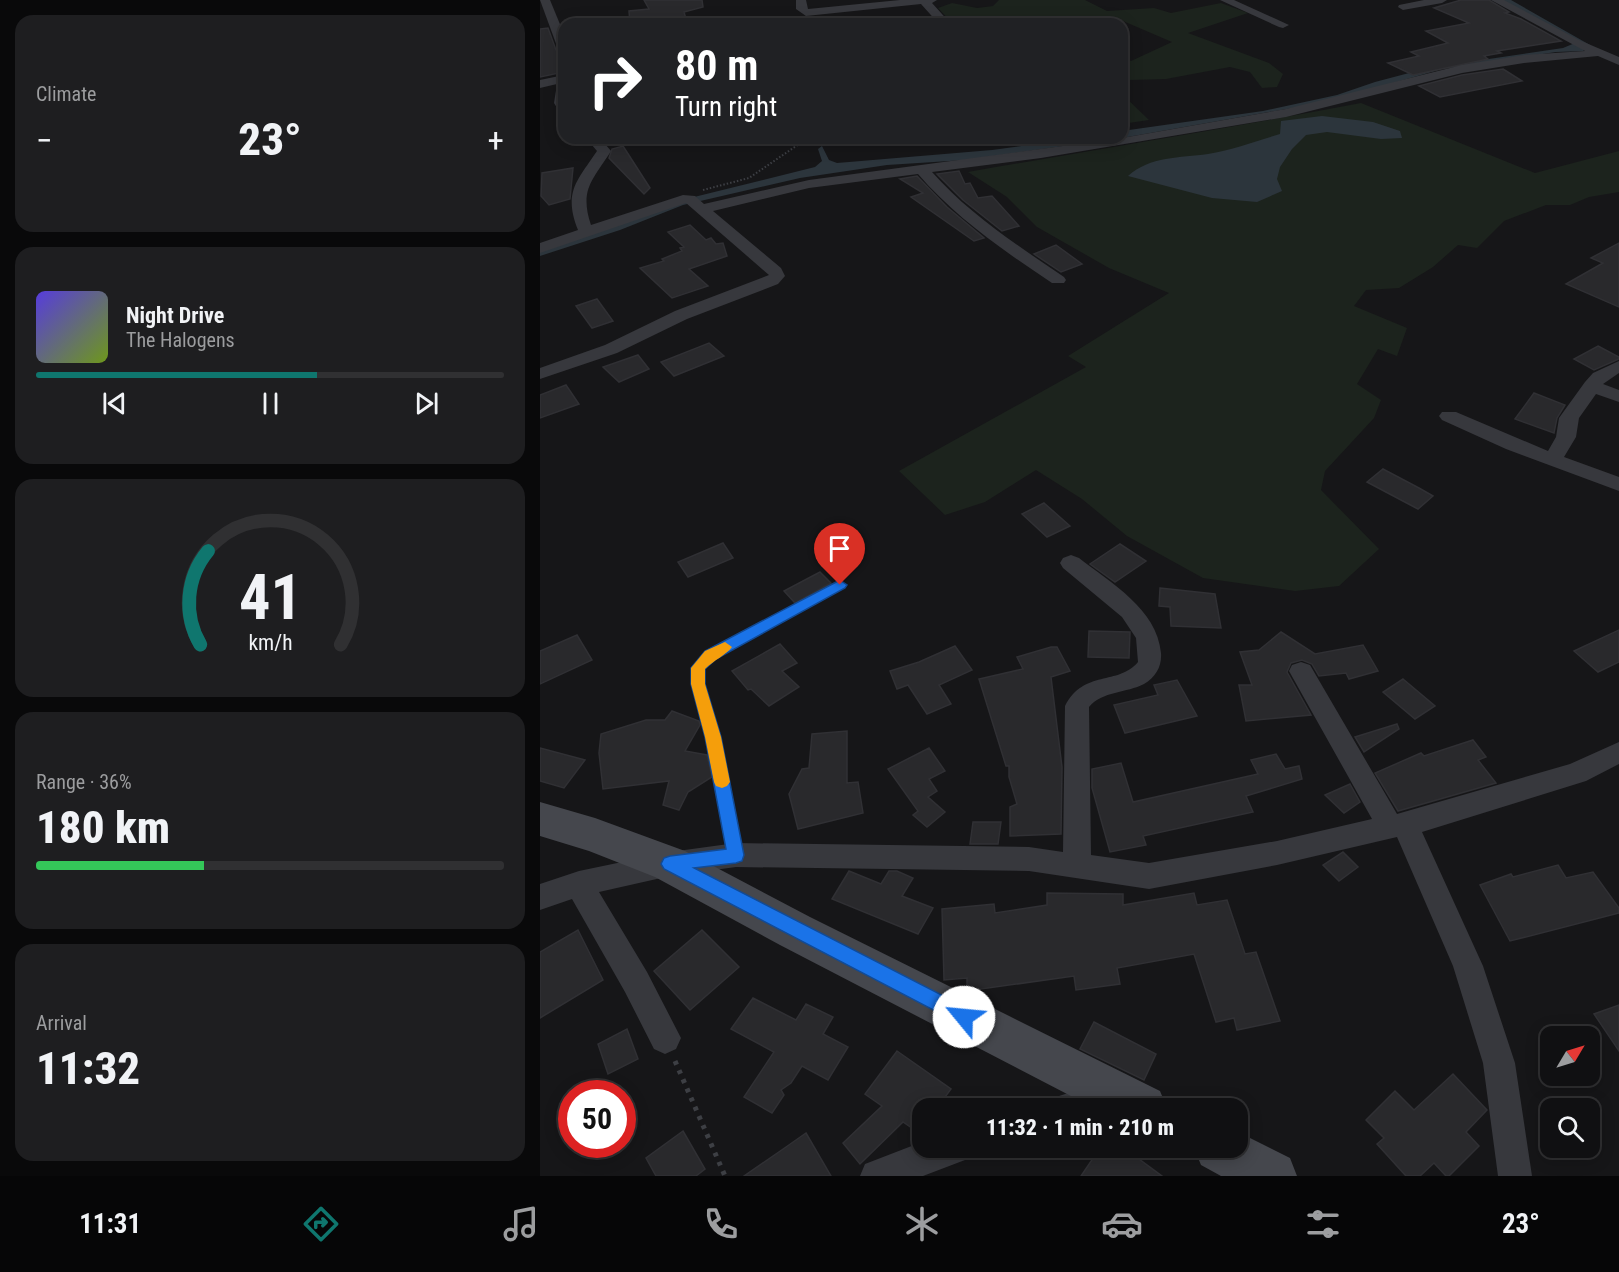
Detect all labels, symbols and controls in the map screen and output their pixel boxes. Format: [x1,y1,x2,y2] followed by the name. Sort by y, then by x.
[675,41,758,90] text: 80 m
[576,42,654,120] icon: right
[36,82,96,106] text: Climate
[675,91,777,123] text: Turn right
[238,113,302,166] text: 23°
[36,121,53,160] text: −
[488,121,504,160] text: +
[126,303,224,328] text: Night Drive
[126,328,235,352] text: The Halogens
[98,387,131,420] icon: previous
[254,387,287,420] icon: pause
[410,387,443,420] icon: next
[814,523,865,585] pin
[823,532,856,565] icon: arrive
[238,561,302,634] text: 41
[248,630,292,655] text: km/h
[36,770,132,794] text: Range · 36%
[36,801,170,854] text: 180 km
[932,985,996,1049] position arrow
[36,1011,87,1035] text: Arrival
[1540,1026,1600,1086] north arrow
[1540,1026,1600,1158] map controls
[36,1042,140,1095] text: 11:32
[558,1080,636,1158] speed limit sign: 50
[1540,1098,1600,1158] button: search
[986,1115,1174,1140] text: 11:32 · 1 min · 210 m
[300,1203,342,1245] icon: directions
[500,1203,542,1245] icon: music
[700,1203,742,1245] icon: phone
[901,1203,943,1245] icon: climate
[1101,1203,1143,1245] icon: car
[1302,1203,1344,1245] icon: filters
[79,1208,141,1240] text: 11:31
[1502,1208,1540,1240] text: 23°

